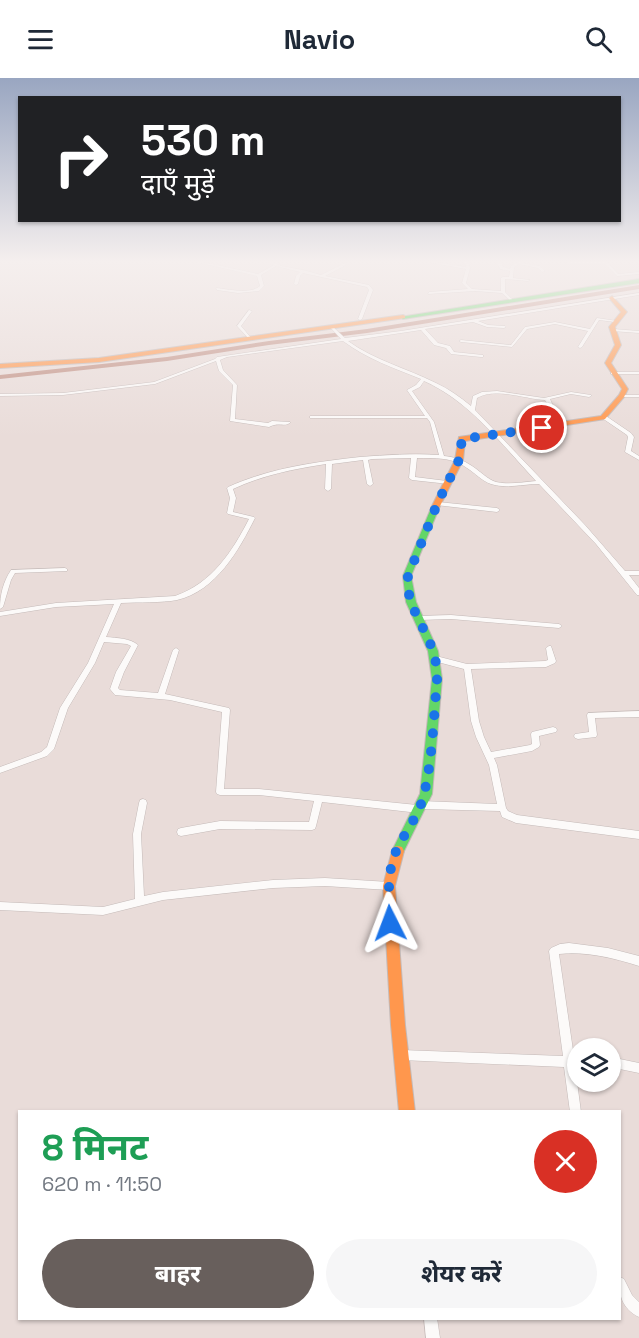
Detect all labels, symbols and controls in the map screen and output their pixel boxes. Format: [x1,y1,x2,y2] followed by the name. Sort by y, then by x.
[284,22,355,57] text: Navio
[24,23,57,56] icon: menu
[582,23,615,56] icon: search
[141,114,266,167] text: 530 m
[42,120,120,198] icon: right
[141,166,215,201] text: दाएँ मुड़ें
[516,402,567,453] pin
[525,411,558,444] icon: arrive
[358,891,422,955] position arrow
[567,1038,621,1092] map controls
[567,1038,621,1092] button: layers
[42,1125,148,1171] text: 8 मिनट
[534,1130,597,1193] button: close
[42,1171,162,1197] text: 620 m · 11:50
[42,1239,314,1308] button: बाहर
[326,1239,597,1308] button: शेयर करें

